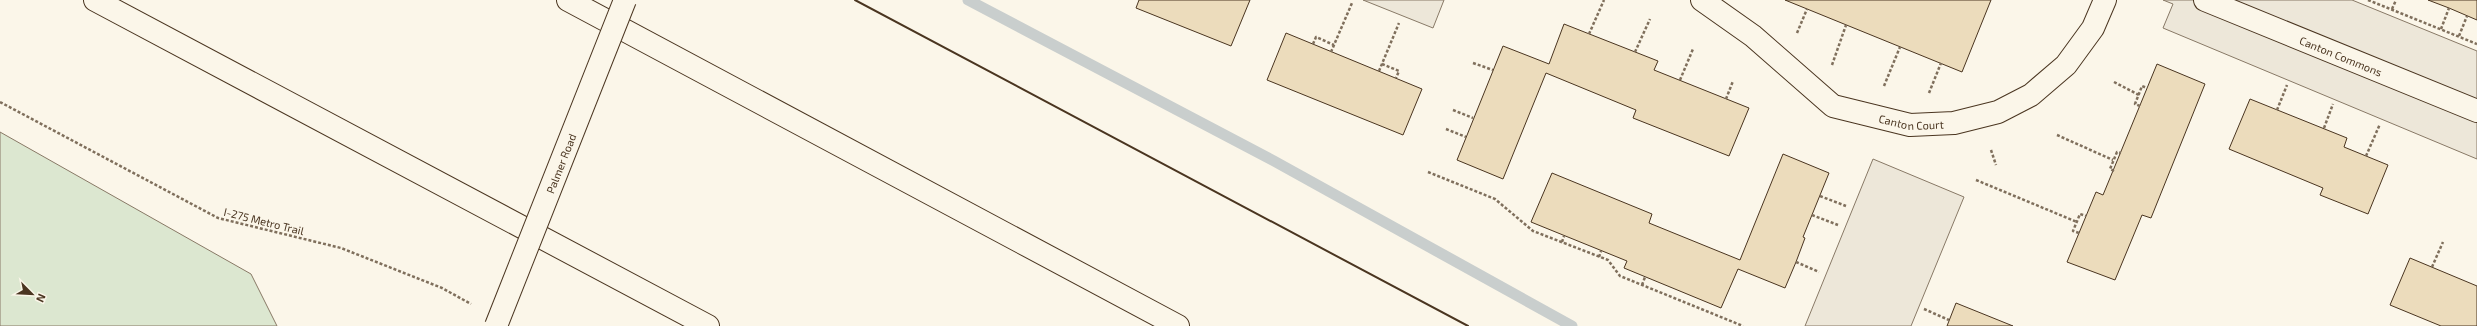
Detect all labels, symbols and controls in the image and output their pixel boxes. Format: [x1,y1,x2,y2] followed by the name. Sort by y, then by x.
[2298,33,2385,78] street label: Canton Commons
[1878,111,1944,132] street label: Canton Court
[543,131,578,195] street label: Palmer Road
[223,205,306,237] street label: I-275 Metro Trail
[12,274,52,314] north arrow
[34,292,49,305] text: N

